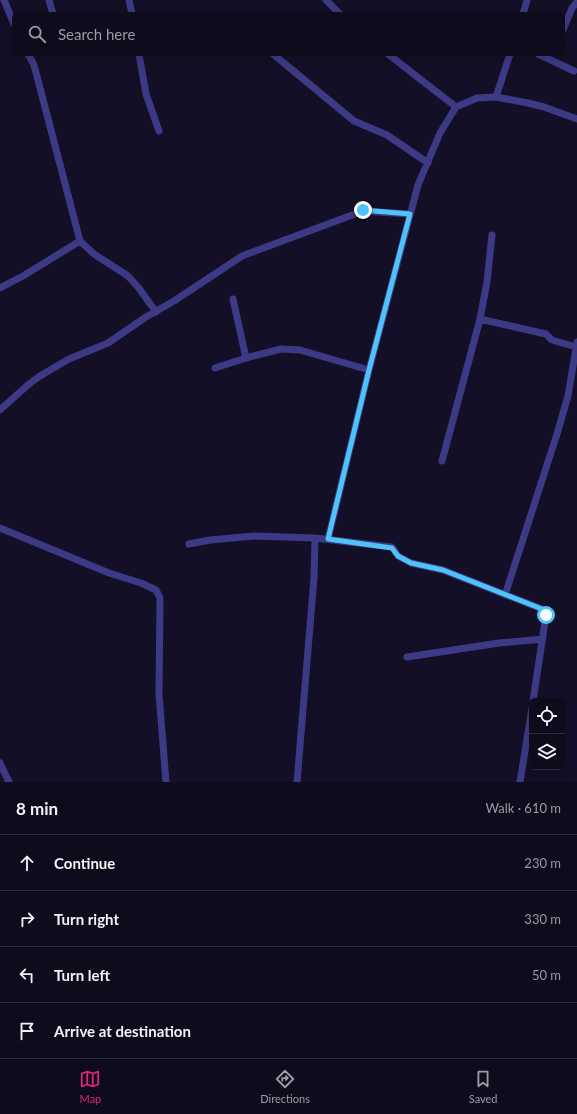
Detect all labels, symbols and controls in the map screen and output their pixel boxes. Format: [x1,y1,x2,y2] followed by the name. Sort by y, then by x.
[12,12,565,56] search box
[26,23,48,45] icon: search
[58,25,135,43] text: Search here
[354,201,372,219] route end
[537,606,555,624] route start
[529,698,565,770] map controls
[529,698,565,734] button: locate
[529,734,565,770] button: layers
[16,798,58,819] text: 8 min
[485,800,561,816] text: Walk · 610 m
[16,852,38,874] icon: ahead
[54,854,115,872] text: Continue
[524,855,561,871] text: 230 m
[16,908,38,930] icon: right
[54,910,119,928] text: Turn right
[524,911,561,927] text: 330 m
[16,964,38,986] icon: left
[54,966,110,984] text: Turn left
[532,967,561,983] text: 50 m
[16,1020,38,1042] icon: arrive
[54,1022,191,1040] text: Arrive at destination
[79,1068,101,1105] tab: Map
[260,1068,310,1105] tab: Directions
[469,1068,498,1105] tab: Saved

